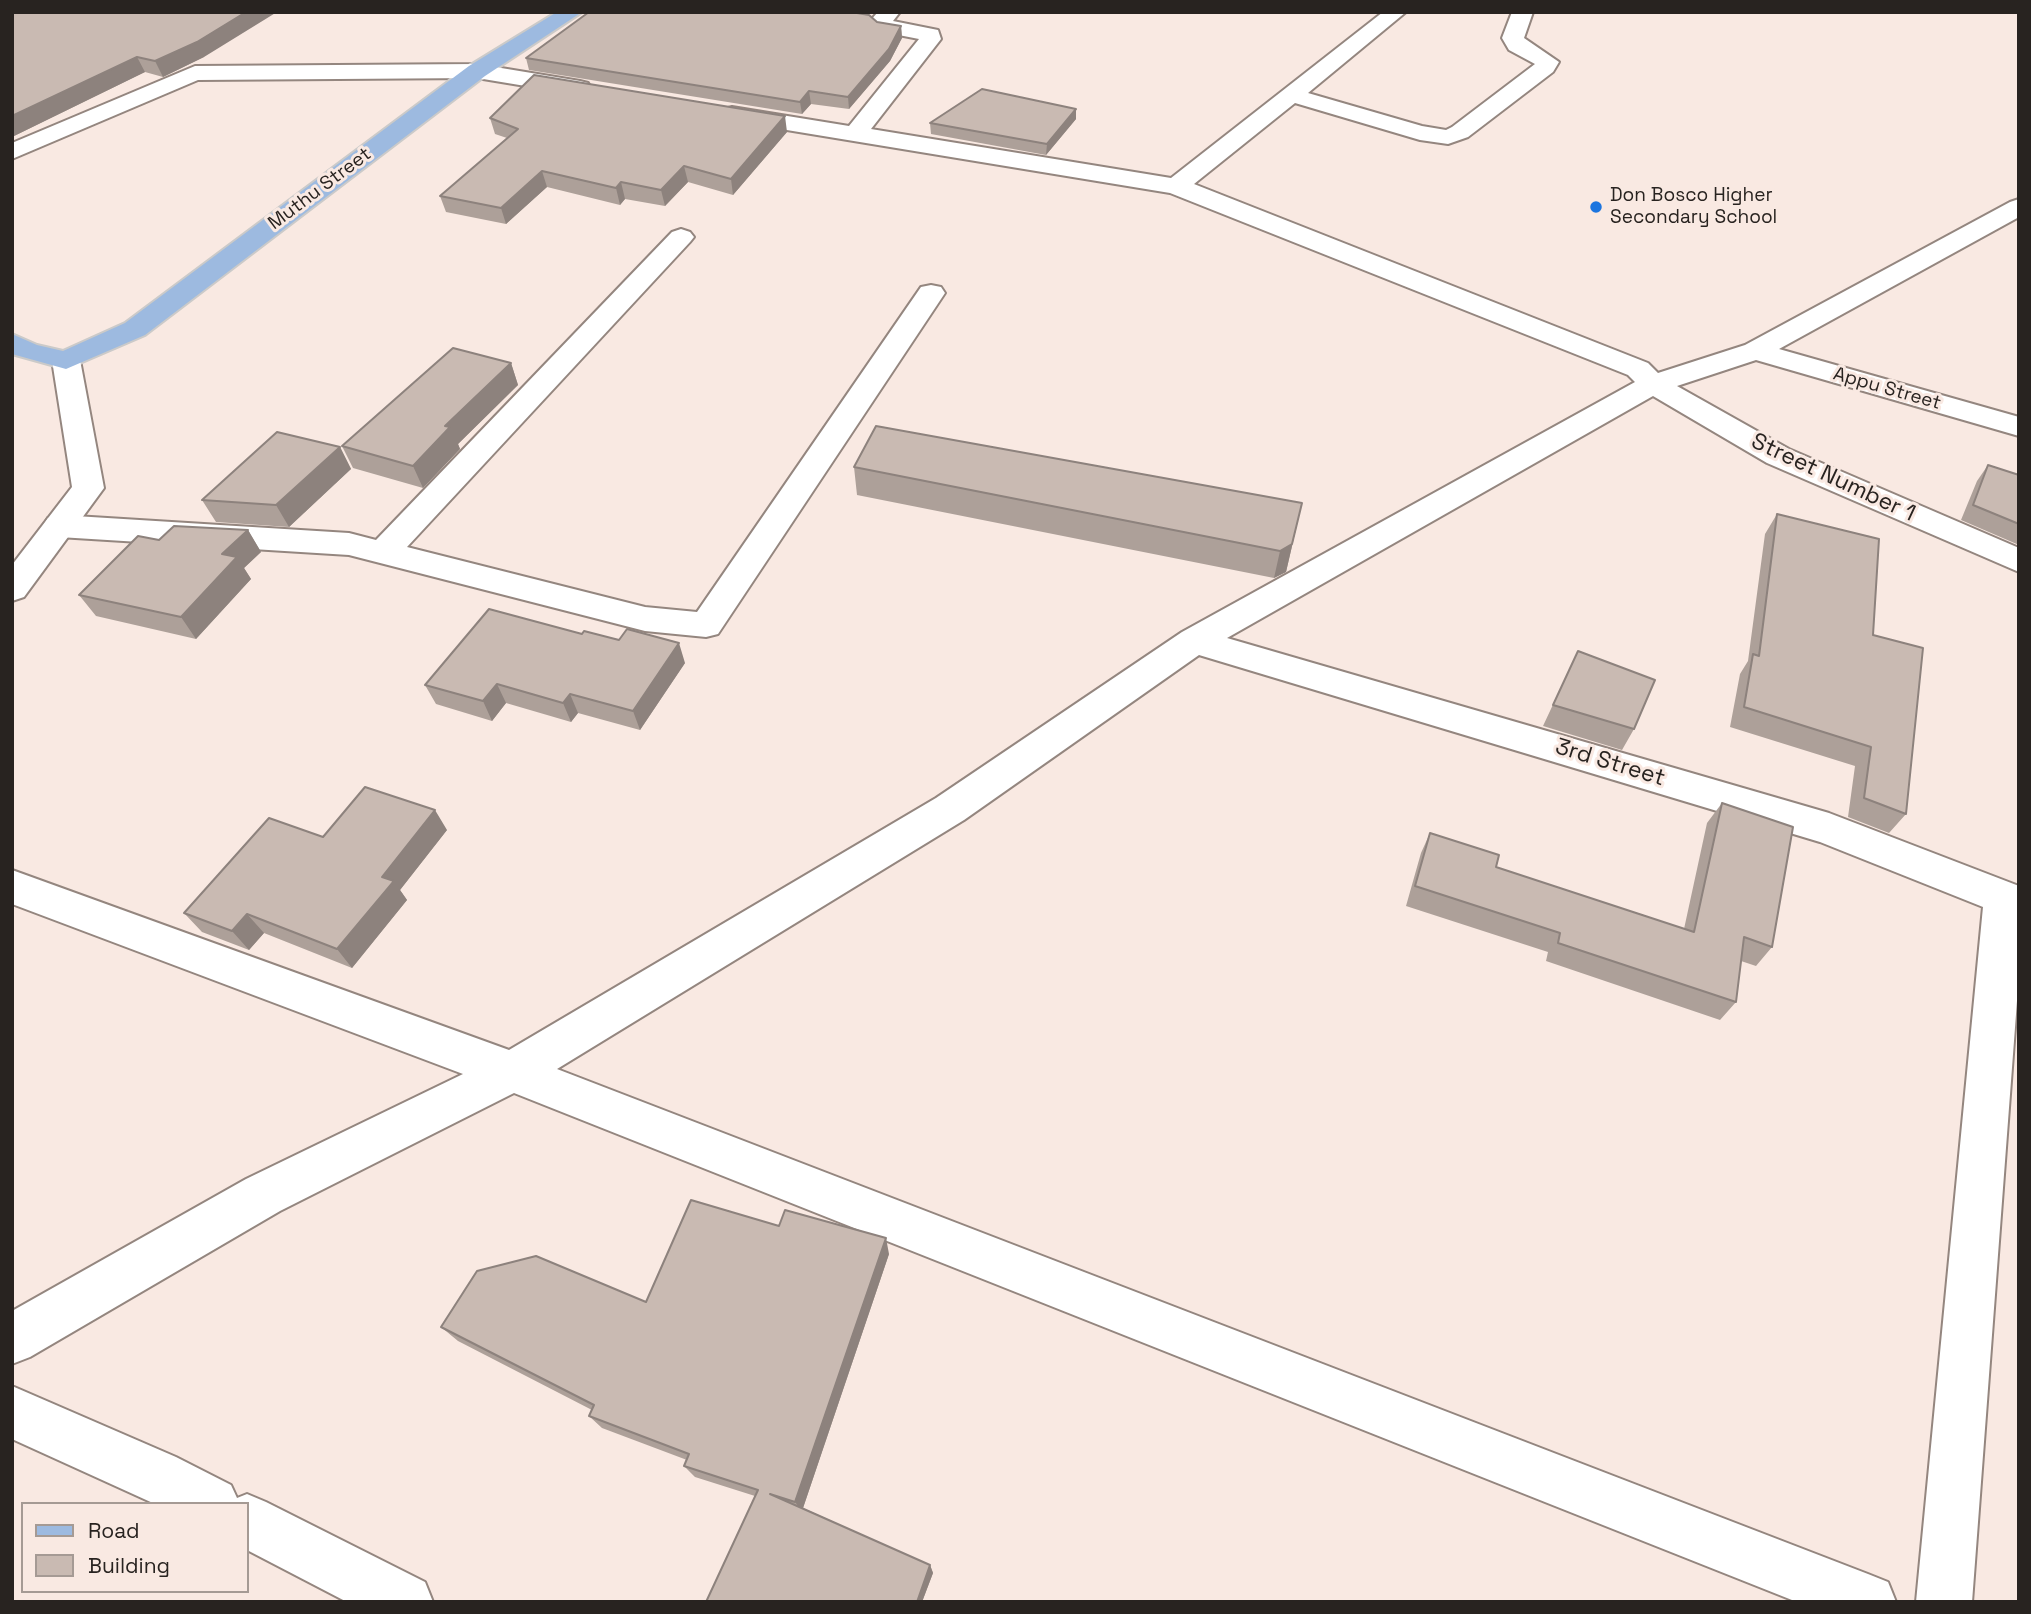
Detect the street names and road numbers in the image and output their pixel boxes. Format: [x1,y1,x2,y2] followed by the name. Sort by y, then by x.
[264,143,376,235] street label: Muthu Street
[1830,363,1944,415] street label: Appu Street
[1747,428,1919,528] street label: Street Number 1
[1552,733,1668,793] street label: 3rd Street

